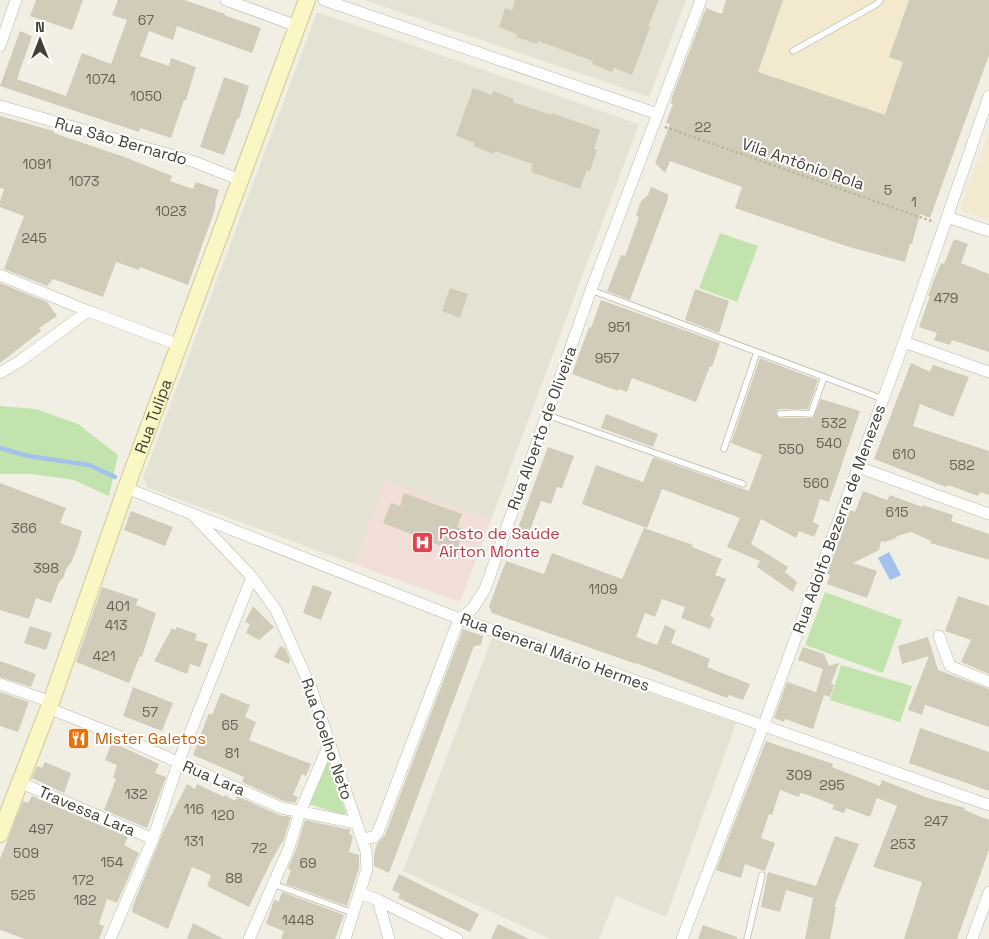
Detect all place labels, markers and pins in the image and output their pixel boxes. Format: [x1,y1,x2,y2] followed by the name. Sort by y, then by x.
[439,523,560,562] place label: Posto de Saúde Airton Monte
[411,530,435,554] hospital icon: Posto de Saúde Airton Monte
[67,726,91,750] restaurant icon: Mister Galetos
[95,728,206,749] place label: Mister Galetos

